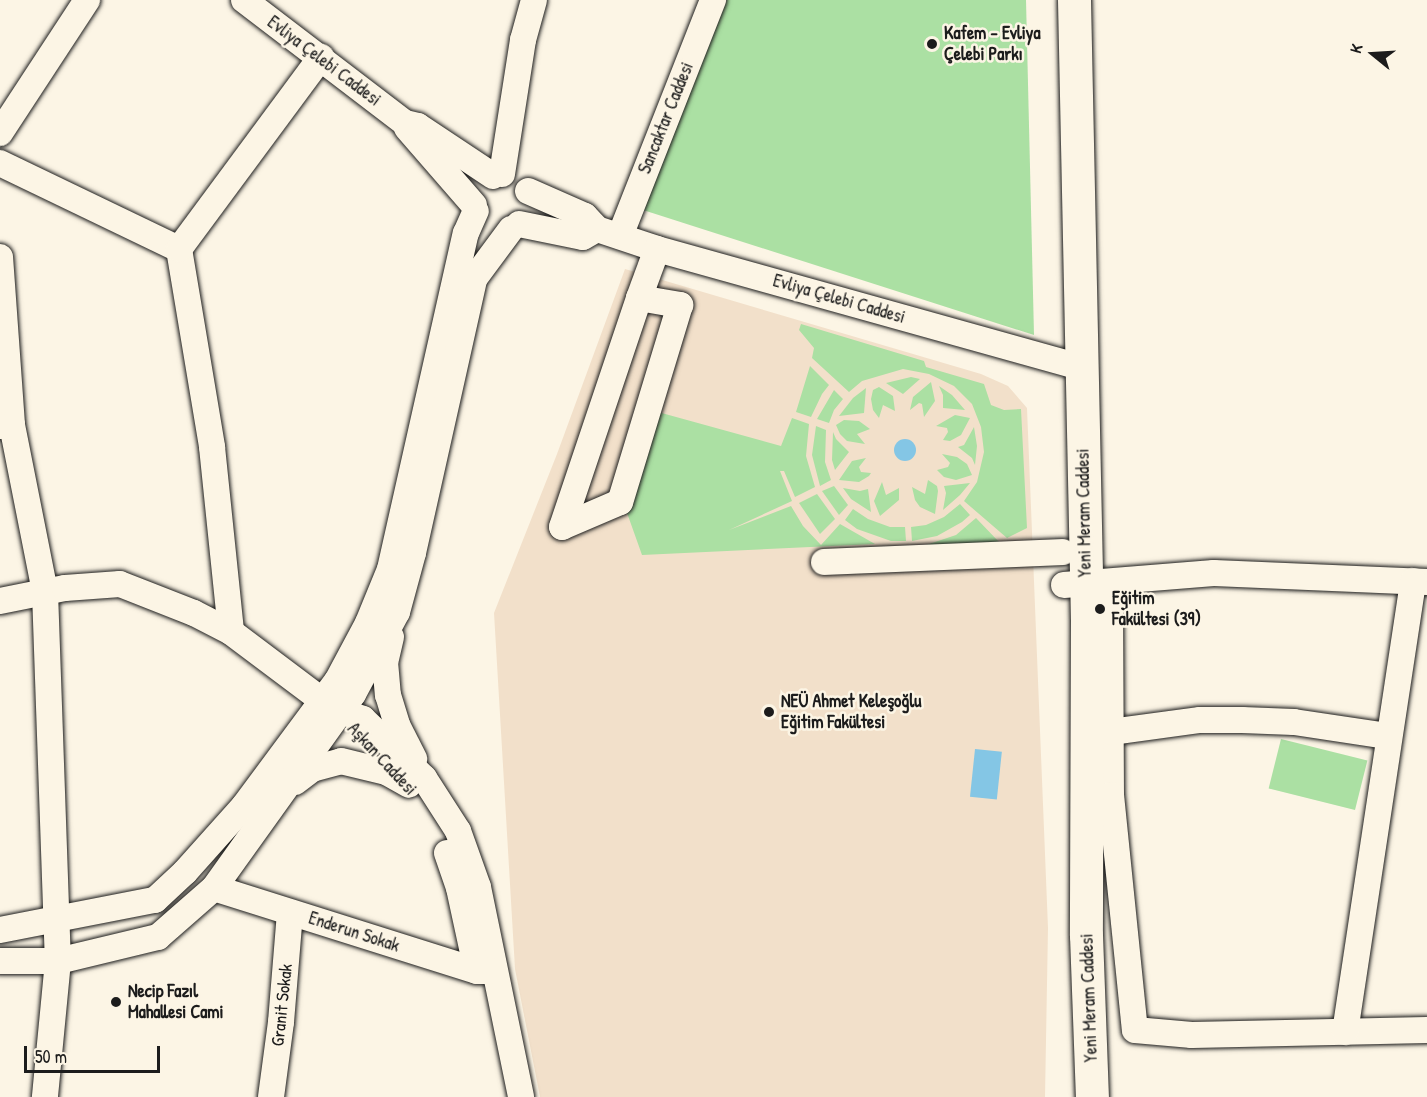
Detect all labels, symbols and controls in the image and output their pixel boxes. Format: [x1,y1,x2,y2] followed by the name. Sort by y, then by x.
[263,11,385,111] street label: Evliya Çelebi Caddesi
[944,23,1041,66] place label: Kafem - Evliya Çelebi Parkı
[1343,24,1403,84] north arrow
[925,37,939,51] marker: Kafem - Evliya Çelebi Parkı
[1344,41,1368,56] text: K
[634,59,698,177] street label: Sancaktar Caddesi
[770,270,908,328] street label: Evliya Çelebi Caddesi
[1072,448,1096,578] street label: Yeni Meram Caddesi
[1112,588,1201,630] place label: Eğitim Fakültesi (39)
[1093,602,1107,616] marker: Eğitim Fakültesi (39)
[781,691,921,734] place label: NEÜ Ahmet Keleşoğlu Eğitim Fakültesi
[762,705,776,719] marker: NEÜ Ahmet Keleşoğlu Eğitim Fakültesi
[343,718,421,800] street label: Aşkan Caddesi
[306,907,402,957] street label: Enderun Sokak
[1076,933,1102,1063] street label: Yeni Meram Caddesi
[267,963,297,1047] street label: Granit Sokak
[128,981,224,1024] place label: Necip Fazıl Mahallesi Cami
[109,995,123,1009] marker: Necip Fazıl Mahallesi Cami
[27,1034,164,1072] scale bar
[35,1044,67,1069] text: 50 m

